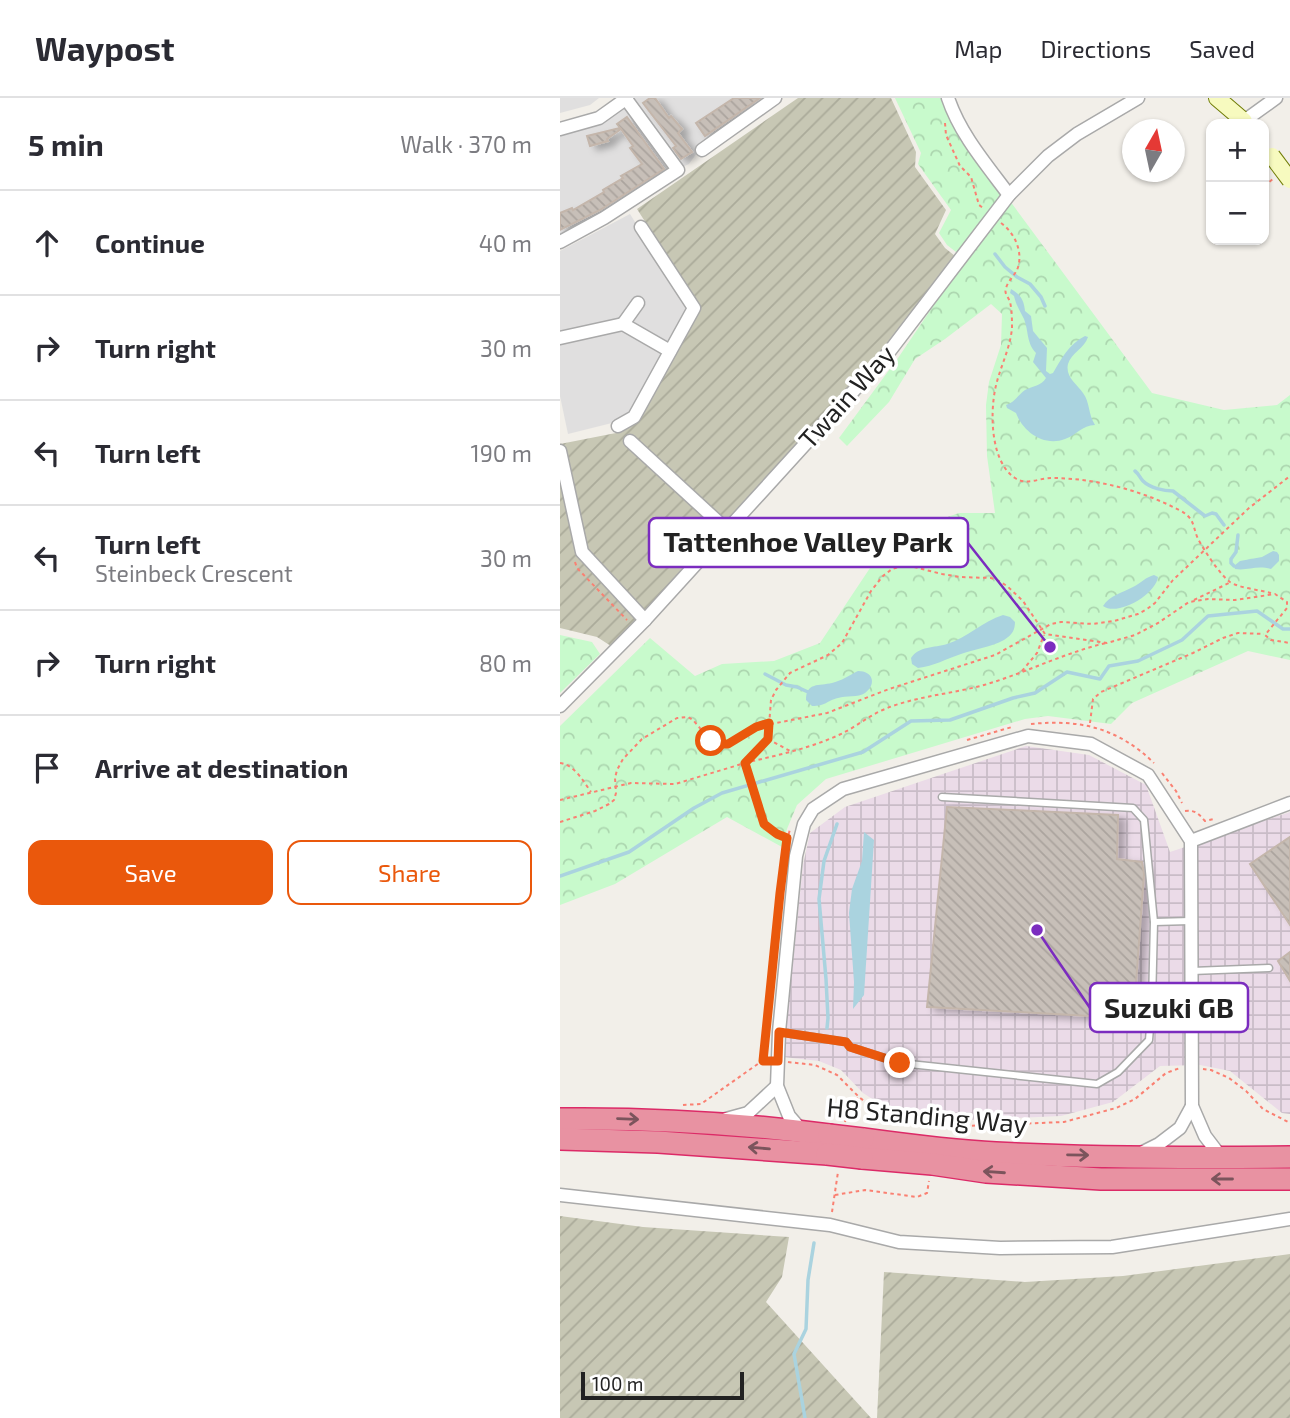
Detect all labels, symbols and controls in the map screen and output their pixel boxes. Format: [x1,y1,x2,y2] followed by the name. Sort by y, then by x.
[35,28,174,68] text: Waypost
[954,34,1002,63] text: Map
[1040,34,1151,63] text: Directions
[1189,34,1255,63] text: Saved
[1122,119,1185,182] north arrow
[1206,119,1269,245] map controls
[1206,119,1269,182] button: +
[28,126,104,162] text: 5 min
[400,130,532,158] text: Walk · 370 m
[1206,182,1269,245] button: −
[28,224,66,262] icon: ahead
[95,227,205,258] text: Continue
[479,229,532,257] text: 40 m
[28,329,66,367] icon: right
[95,332,216,363] text: Turn right
[480,334,532,362] text: 30 m
[791,338,900,454] street label: Twain Way
[28,434,66,472] icon: left
[95,437,201,468] text: Turn left
[471,439,532,467] text: 190 m
[649,518,968,567] callout: Tattenhoe Valley Park
[663,524,953,558] text: Tattenhoe Valley Park
[95,528,201,559] text: Turn left
[28,539,66,577] icon: left
[480,544,532,572] text: 30 m
[95,559,293,587] text: Steinbeck Crescent
[28,644,66,682] icon: right
[95,647,216,678] text: Turn right
[479,649,532,677] text: 80 m
[695,725,726,756] route start
[28,749,66,787] icon: arrive
[95,752,348,783] text: Arrive at destination
[28,840,273,905] button: Save
[287,840,532,905] button: Share
[1090,983,1248,1032] callout: Suzuki GB
[1104,990,1234,1024] text: Suzuki GB
[884,1047,915,1078] route end
[825,1090,1029,1139] street label: H8 Standing Way
[616,1113,639,1126] one-way arrow
[748,1141,770,1154] one-way arrow
[1066,1149,1089,1162] one-way arrow
[984,1165,1006,1178] one-way arrow
[1211,1172,1234,1186] one-way arrow
[581,1369,744,1401] scale bar
[592,1372,643,1395] text: 100 m

